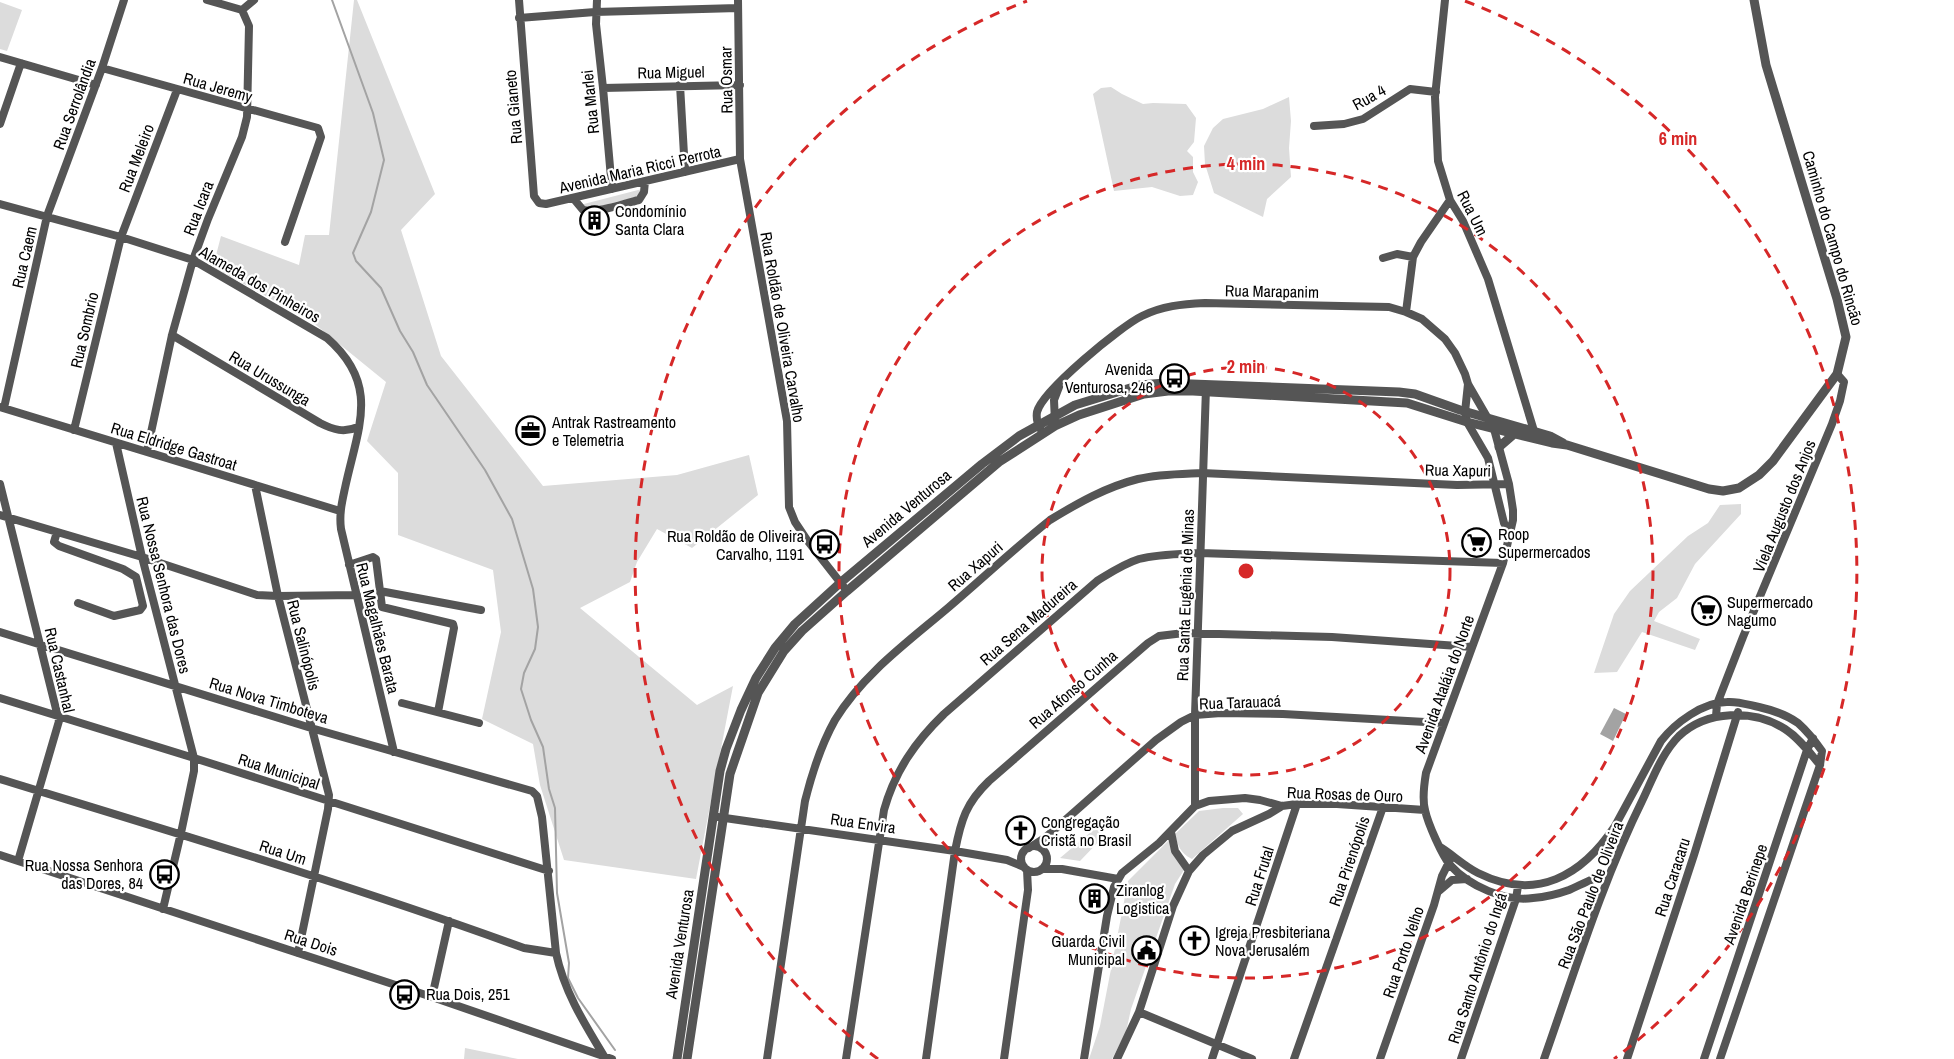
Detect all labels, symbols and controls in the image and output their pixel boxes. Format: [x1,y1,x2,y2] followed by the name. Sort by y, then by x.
[714,46,738,114] street label: Rua Osmar
[47,55,101,153] street label: Rua Serrolândia
[637,60,705,84] street label: Rua Miguel
[181,67,255,107] street label: Rua Jeremy
[499,69,527,145] street label: Rua Gianeto
[576,69,604,135] street label: Rua Marlei
[1348,79,1390,115] street label: Rua 4
[113,121,159,195] street label: Rua Meleiro
[1659,126,1697,151] text: 6 min
[556,140,724,199] street label: Avenida Maria Ricci Perrota
[1797,148,1869,328] street label: Caminho do Campo do Rincão
[1227,151,1265,176] text: 4 min
[178,177,219,238] street label: Rua Icara
[1452,187,1494,239] street label: Rua Um
[615,200,686,240] place label: Condomínio Santa Clara
[578,204,610,236] building icon: Condomínio Santa Clara
[6,224,42,290] street label: Rua Caem
[755,230,811,424] street label: Rua Roldão de Oliveira Carvalho
[195,240,325,328] street label: Alameda dos Pinheiros
[1225,279,1319,303] street label: Rua Marapanim
[65,290,103,370] street label: Rua Sombrio
[225,345,315,411] street label: Rua Urussunga
[1227,354,1265,379] text: 2 min
[1065,358,1154,398] place label: Avenida Venturosa, 246
[1158,362,1190,394] bus stop icon: Avenida Venturosa, 246
[551,411,676,451] place label: Antrak Rastreamento e Telemetria
[515,415,547,447] office icon: Antrak Rastreamento e Telemetria
[108,416,240,476] street label: Rua Eldridge Gastroat
[1747,436,1821,576] street label: Viela Augusto dos Anjos
[1425,458,1491,482] street label: Rua Xapuri
[856,464,956,553] street label: Avenida Venturosa
[131,494,197,676] street label: Rua Nossa Senhora das Dores
[1171,509,1199,681] street label: Rua Santa Eugênia de Minas
[1498,523,1591,563] place label: Roop Supermercados
[667,525,805,565] place label: Rua Roldão de Oliveira Carvalho, 1191
[1461,527,1493,559] supermarket icon: Roop Supermercados
[809,529,841,561] bus stop icon: Rua Roldão de Oliveira Carvalho, 1191
[943,536,1007,596] street label: Rua Xapuri
[351,560,405,696] street label: Rua Magalhães Barata
[1236,561,1256,581] centre of rings
[975,573,1082,670] street label: Rua Sena Madureira
[1727,591,1813,631] place label: Supermercado Nagumo
[1690,595,1722,627] supermarket icon: Supermercado Nagumo
[282,597,326,693] street label: Rua Salinópolis
[1408,612,1479,757] street label: Avenida Ataláia do Norte
[40,625,80,715] street label: Rua Castanhal
[1024,644,1122,733] street label: Rua Afonso Cunha
[207,671,332,729] street label: Rua Nova Timboteva
[1199,690,1282,714] street label: Rua Tarauacá
[235,747,323,795] street label: Rua Municipal
[1287,781,1403,807] street label: Rua Rosas de Ouro
[829,808,898,839] street label: Rua Envira
[1041,811,1132,851] place label: Congregação Cristã no Brasil
[1323,813,1375,909] street label: Rua Pirenópolis
[1004,815,1036,847] church icon: Congregação Cristã no Brasil
[1552,818,1628,972] street label: Rua São Paulo de Oliveira
[257,834,309,870] street label: Rua Um
[1649,835,1695,919] street label: Rua Caracaru
[1717,841,1772,948] street label: Avenida Berinepe
[1239,843,1279,909] street label: Rua Frutal
[25,854,144,894] place label: Rua Nossa Senhora das Dores, 84
[148,858,180,890] bus stop icon: Rua Nossa Senhora das Dores, 84
[1116,879,1170,919] place label: Ziranlog Logistica
[1079,883,1111,915] building icon: Ziranlog Logistica
[659,887,699,1001] street label: Avenida Venturosa
[1442,889,1512,1046] street label: Rua Santo Antônio do Ingá
[1377,903,1429,1001] street label: Rua Porto Velho
[1215,921,1331,961] place label: Igreja Presbiteriana Nova Jerusalém
[282,923,340,961] street label: Rua Dois
[1178,925,1210,957] church icon: Igreja Presbiteriana Nova Jerusalém
[1051,930,1125,970] place label: Guarda Civil Municipal
[1130,934,1162,966] public building icon: Guarda Civil Municipal
[389,978,421,1010] bus stop icon: Rua Dois, 251
[426,983,511,1005] place label: Rua Dois, 251

